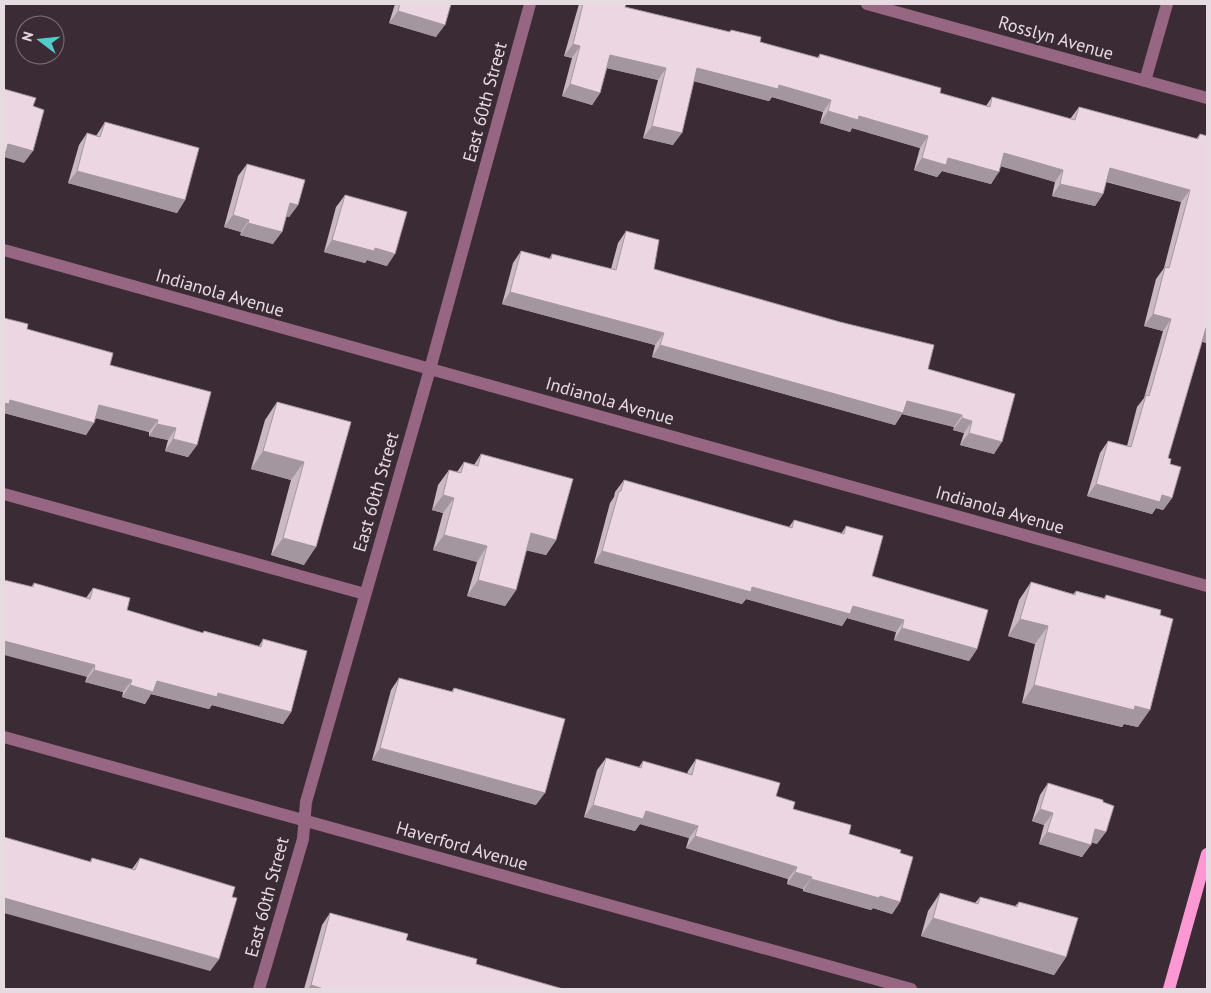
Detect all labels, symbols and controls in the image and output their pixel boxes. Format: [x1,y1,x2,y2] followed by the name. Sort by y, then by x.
[996,10,1116,65] street label: Rosslyn Avenue
[15,15,65,65] north arrow
[18,30,37,43] text: N
[457,39,512,164] street label: East 60th Street
[153,263,287,322] street label: Indianola Avenue
[543,371,677,430] street label: Indianola Avenue
[347,429,404,554] street label: East 60th Street
[933,480,1067,539] street label: Indianola Avenue
[393,816,531,875] street label: Haverford Avenue
[239,834,294,959] street label: East 60th Street

